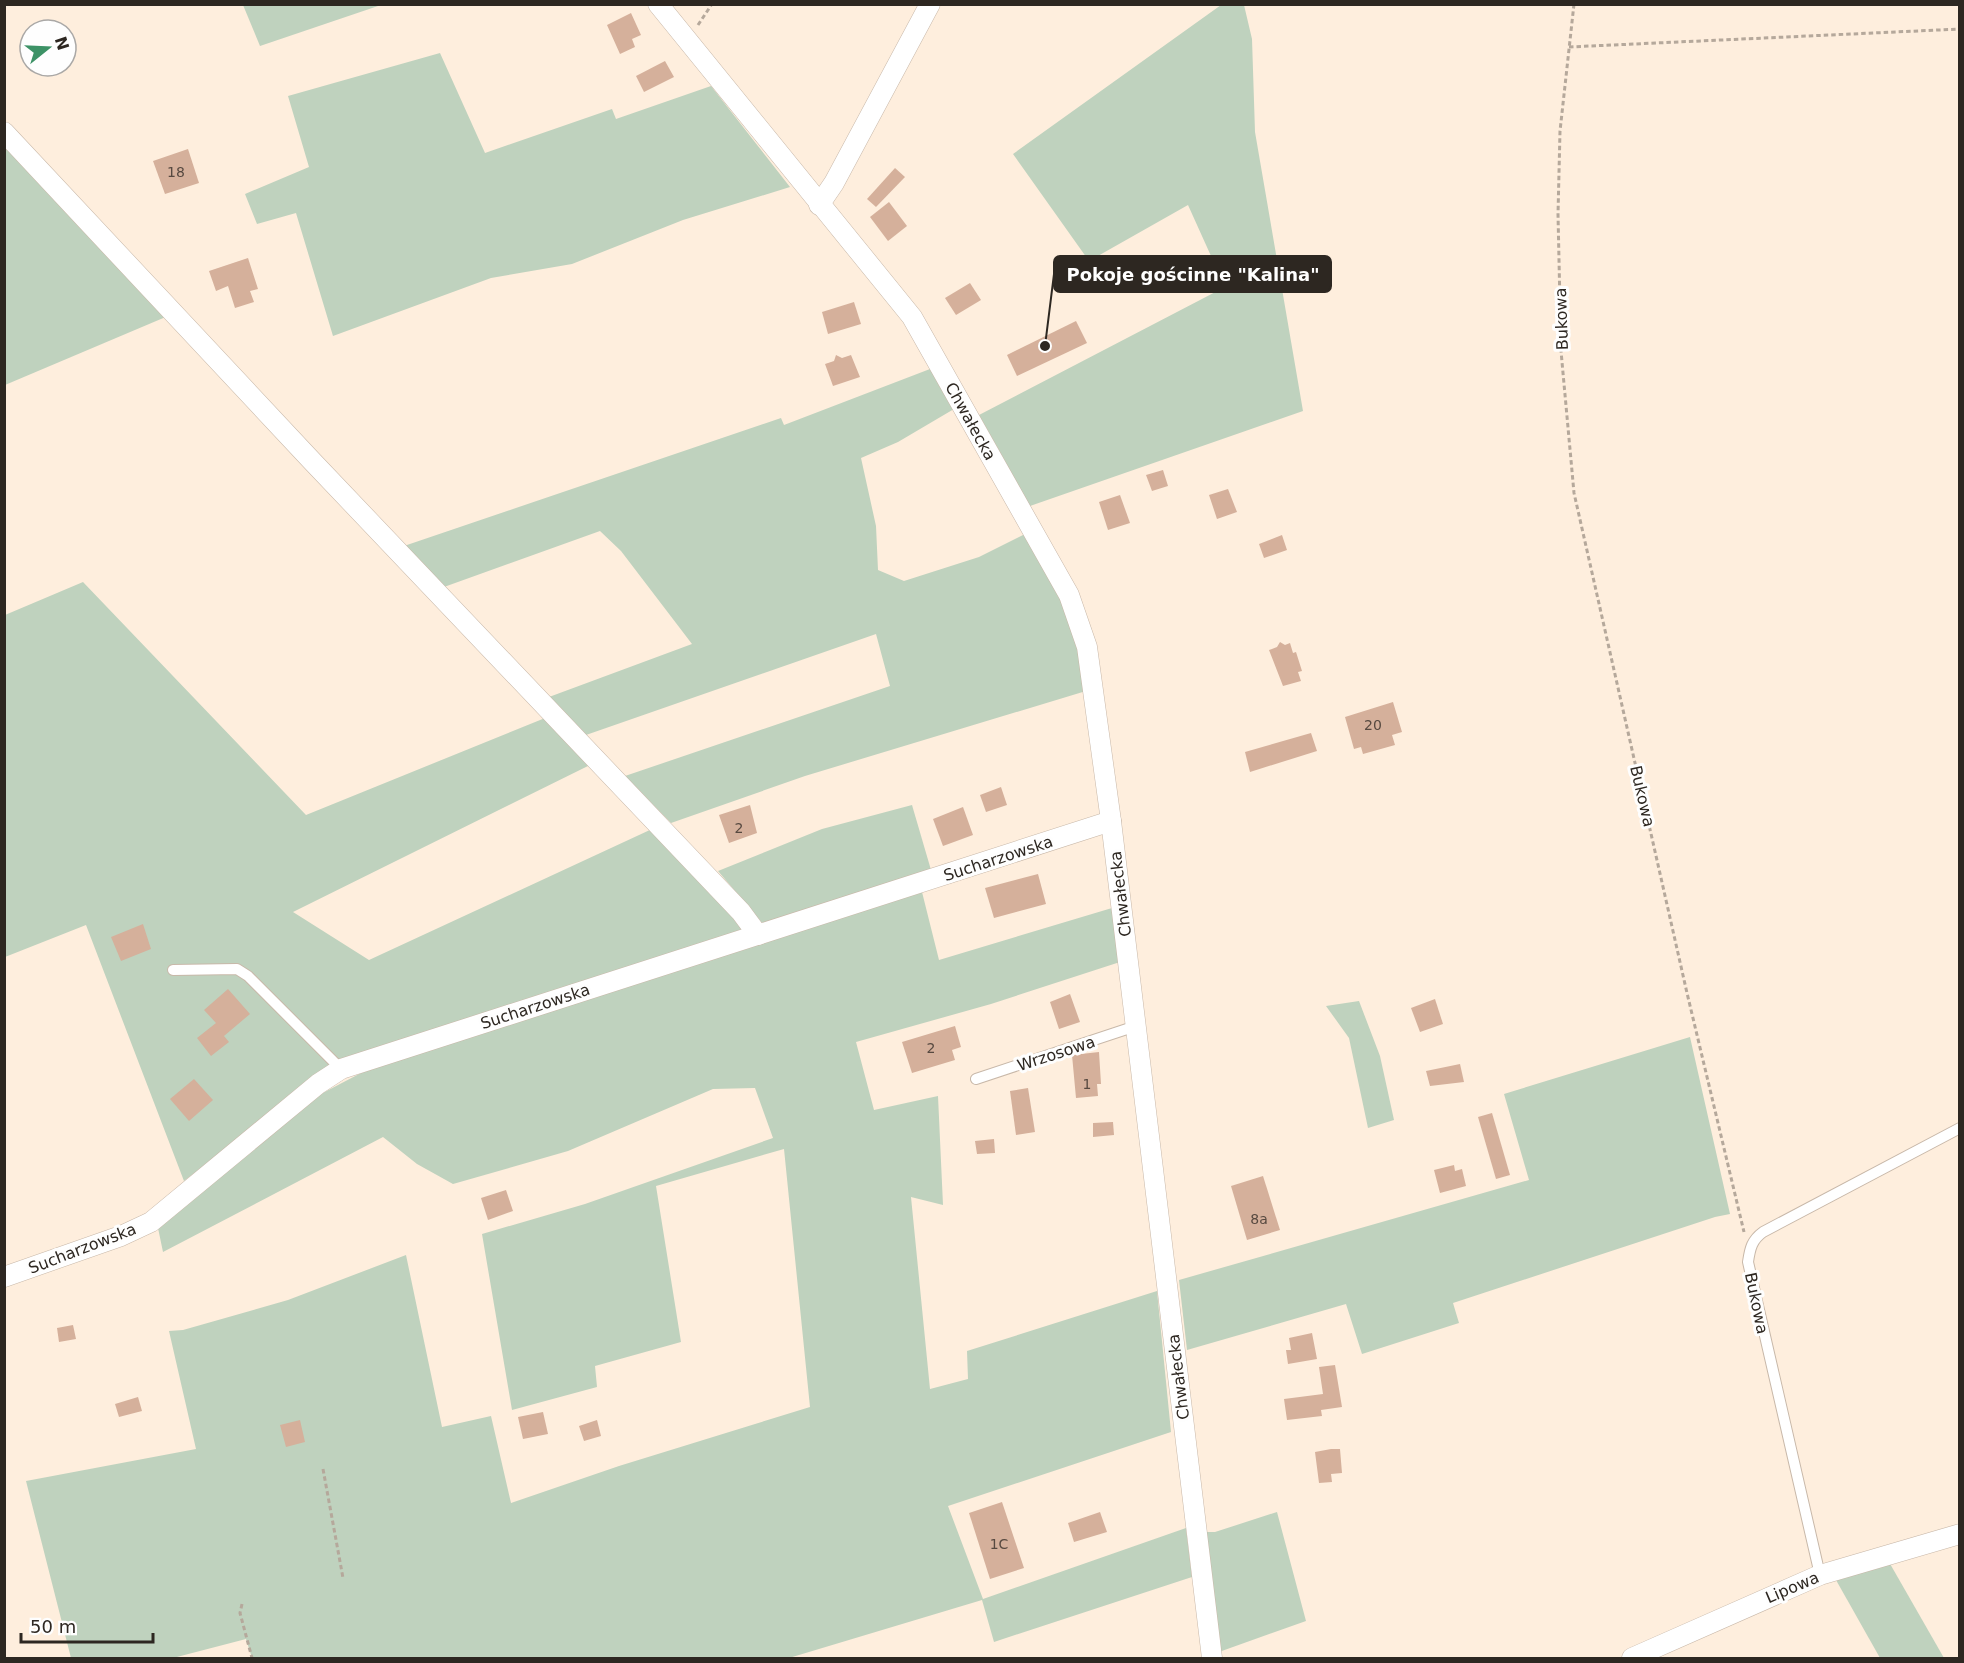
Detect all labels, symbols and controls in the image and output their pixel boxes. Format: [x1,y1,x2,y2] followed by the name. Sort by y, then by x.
[18,18,78,78] north arrow
[51,34,73,53] text: N
[167,164,185,180] house number: 18
[1054,256,1331,292] callout: Pokoje gościnne "Kalina"
[1066,264,1320,285] text: Pokoje gościnne "Kalina"
[1551,287,1572,351] street label: Bukowa
[941,379,1000,464] street label: Chwałecka
[1364,717,1382,733] house number: 20
[1626,764,1659,829] street label: Bukowa
[735,820,743,836] house number: 2
[941,832,1055,885] street label: Sucharzowska
[1106,850,1135,938] street label: Chwałecka
[478,980,592,1033] street label: Sucharzowska
[1015,1032,1098,1075] street label: Wrzosowa
[927,1040,935,1056] house number: 2
[1083,1076,1091,1092] house number: 1
[1250,1211,1268,1227] house number: 8a
[26,1219,139,1278] street label: Sucharzowska
[1741,1271,1772,1336] street label: Bukowa
[1164,1333,1193,1421] street label: Chwałecka
[990,1536,1009,1552] house number: 1C
[1763,1568,1822,1607] street label: Lipowa
[21,1606,153,1644] scale bar
[30,1616,76,1637] text: 50 m

